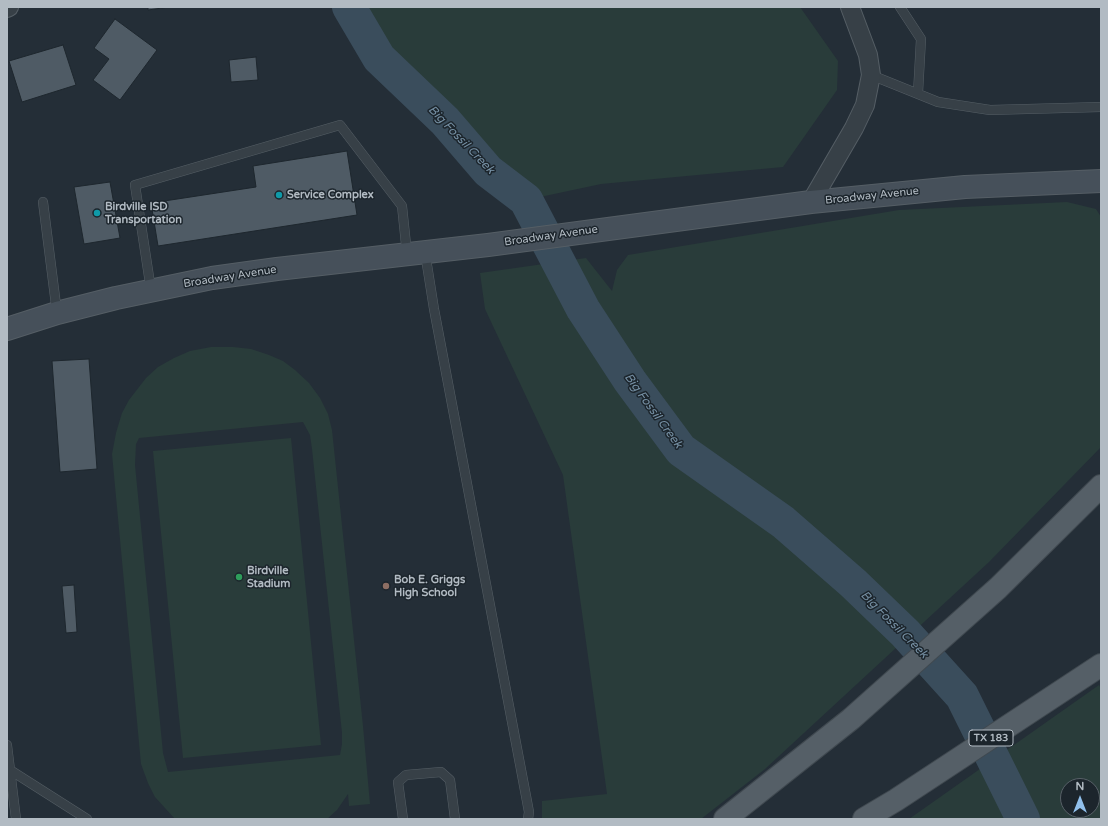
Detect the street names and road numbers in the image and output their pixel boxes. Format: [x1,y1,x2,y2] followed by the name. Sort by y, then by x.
[824,185,920,207] street label: Broadway Avenue
[503,223,599,249] street label: Broadway Avenue
[182,263,278,291] street label: Broadway Avenue
[969,730,1013,746] road number: TX 183

